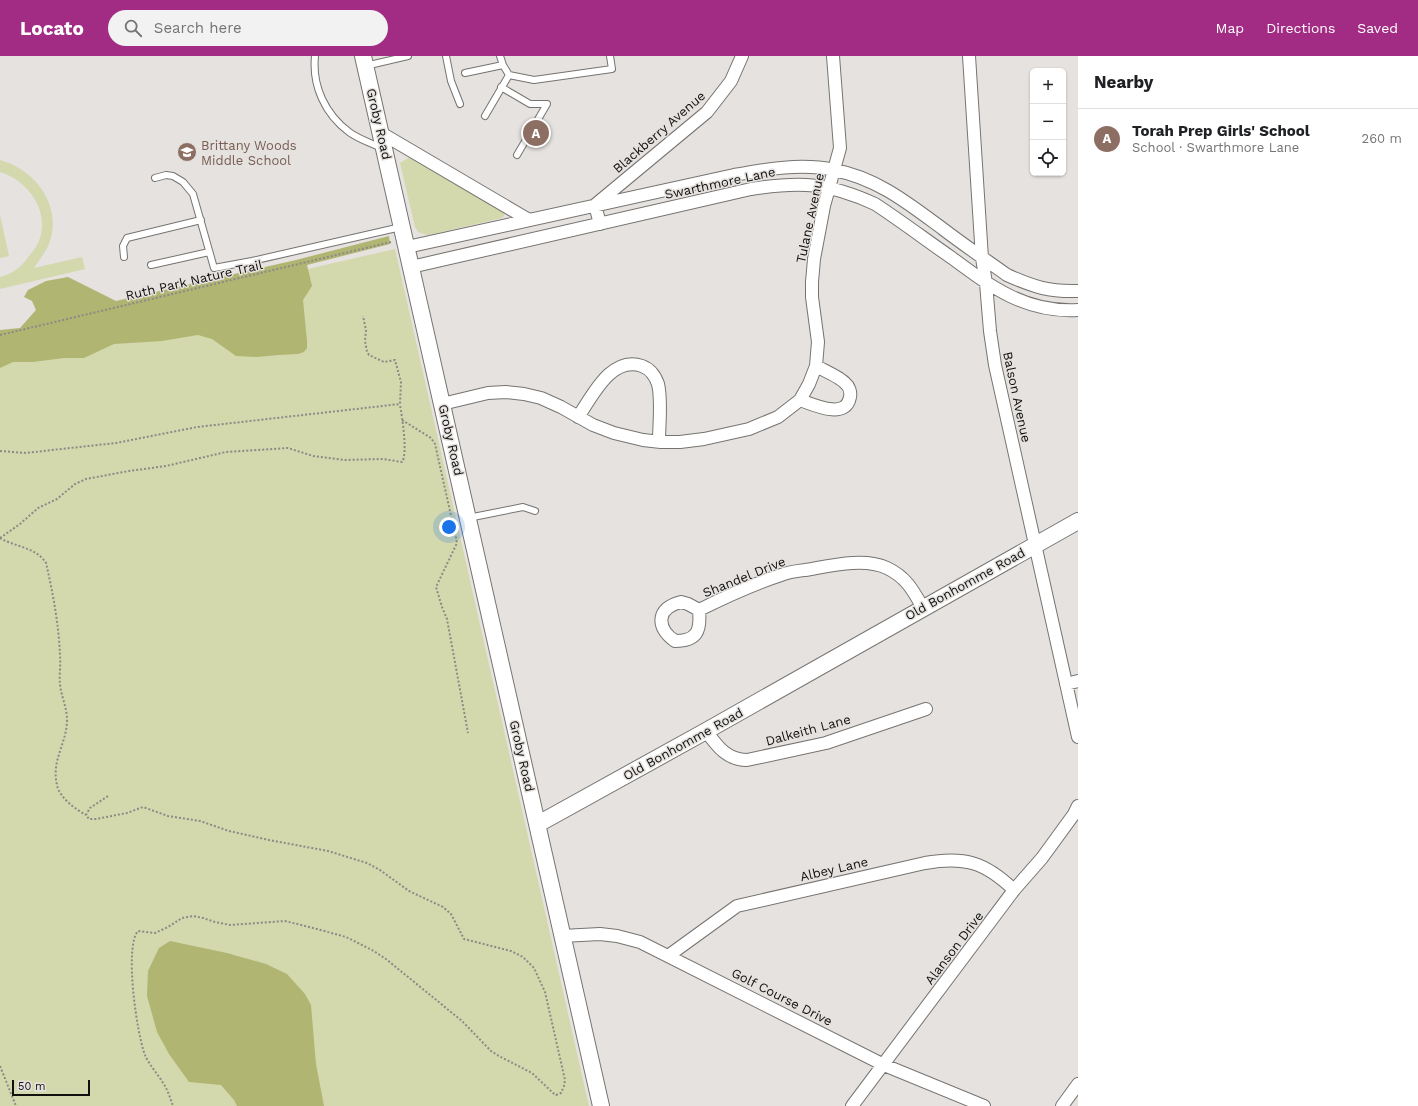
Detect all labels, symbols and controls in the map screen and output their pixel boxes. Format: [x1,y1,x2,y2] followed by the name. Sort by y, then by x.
[108,10,388,46] search box
[20,17,84,40] text: Locato
[122,17,144,39] icon: search
[154,19,242,37] text: Search here
[1216,20,1244,36] text: Map
[1266,20,1335,36] text: Directions
[1357,20,1398,36] text: Saved
[1030,68,1066,176] map controls
[1030,68,1066,104] button: +
[1094,72,1153,92] text: Nearby
[364,87,394,161] street label: Groby Road
[610,88,708,176] street label: Blackberry Avenue
[1030,104,1066,140] button: −
[523,118,549,148] pin: A
[1132,122,1310,140] text: Torah Prep Girls' School
[1103,131,1111,146] text: A
[1362,131,1402,146] text: 260 m
[201,138,297,168] place label: Brittany Woods Middle School
[1030,140,1066,176] button: locate
[1132,140,1299,155] text: School · Swarthmore Lane
[176,141,198,163] school or university icon: Brittany Woods Middle School
[663,164,777,202] street label: Swarthmore Lane
[793,172,827,264] street label: Tulane Avenue
[124,257,264,303] street label: Ruth Park Nature Trail
[1000,350,1034,444] street label: Balson Avenue
[436,403,466,477] street label: Groby Road
[439,517,459,537] your location
[902,545,1028,623] street label: Old Bonhomme Road
[701,554,787,600] street label: Shandel Drive
[620,705,746,783] street label: Old Bonhomme Road
[764,711,852,749] street label: Dalkeith Lane
[507,719,537,793] street label: Groby Road
[798,854,870,884] street label: Albey Lane
[922,909,986,987] street label: Alanson Drive
[729,965,835,1029] street label: Golf Course Drive
[12,1078,90,1097] scale bar
[18,1080,45,1093] text: 50 m

